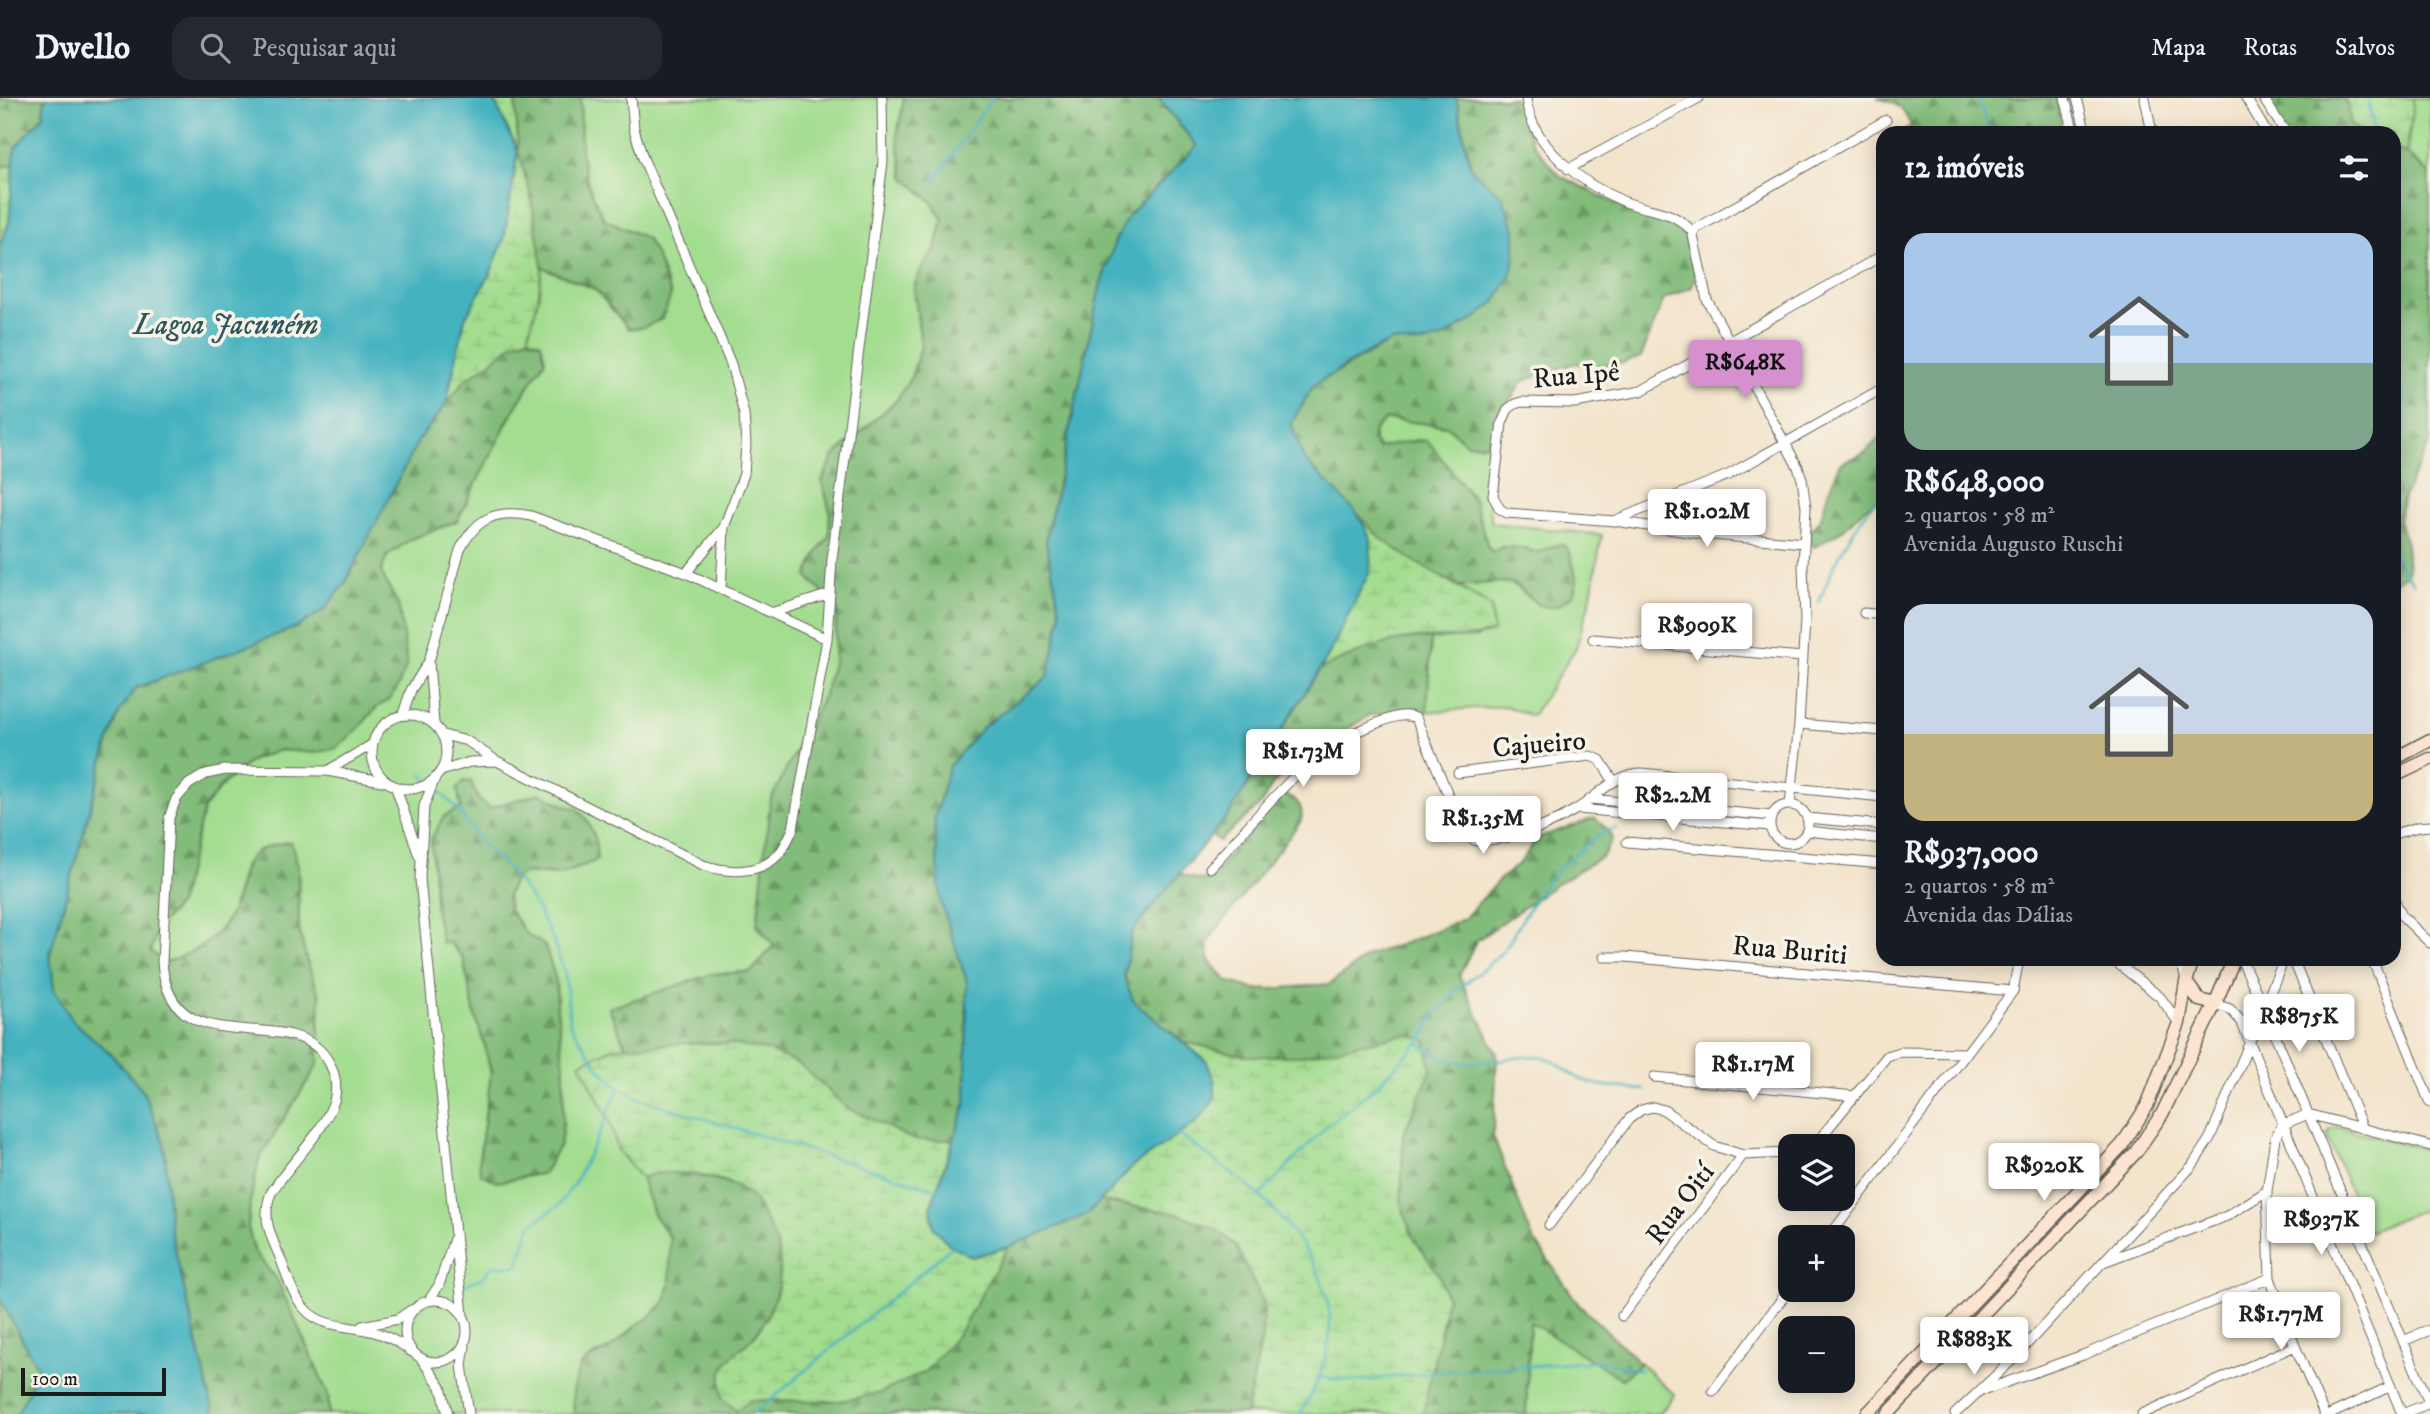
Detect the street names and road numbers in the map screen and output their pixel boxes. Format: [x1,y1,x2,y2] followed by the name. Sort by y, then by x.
[1531,354,1621,397] street label: Rua Ipê
[1491,723,1587,766] street label: Cajueiro
[1731,928,1849,973] street label: Rua Buriti
[1638,1155,1723,1252] street label: Rua Oití

